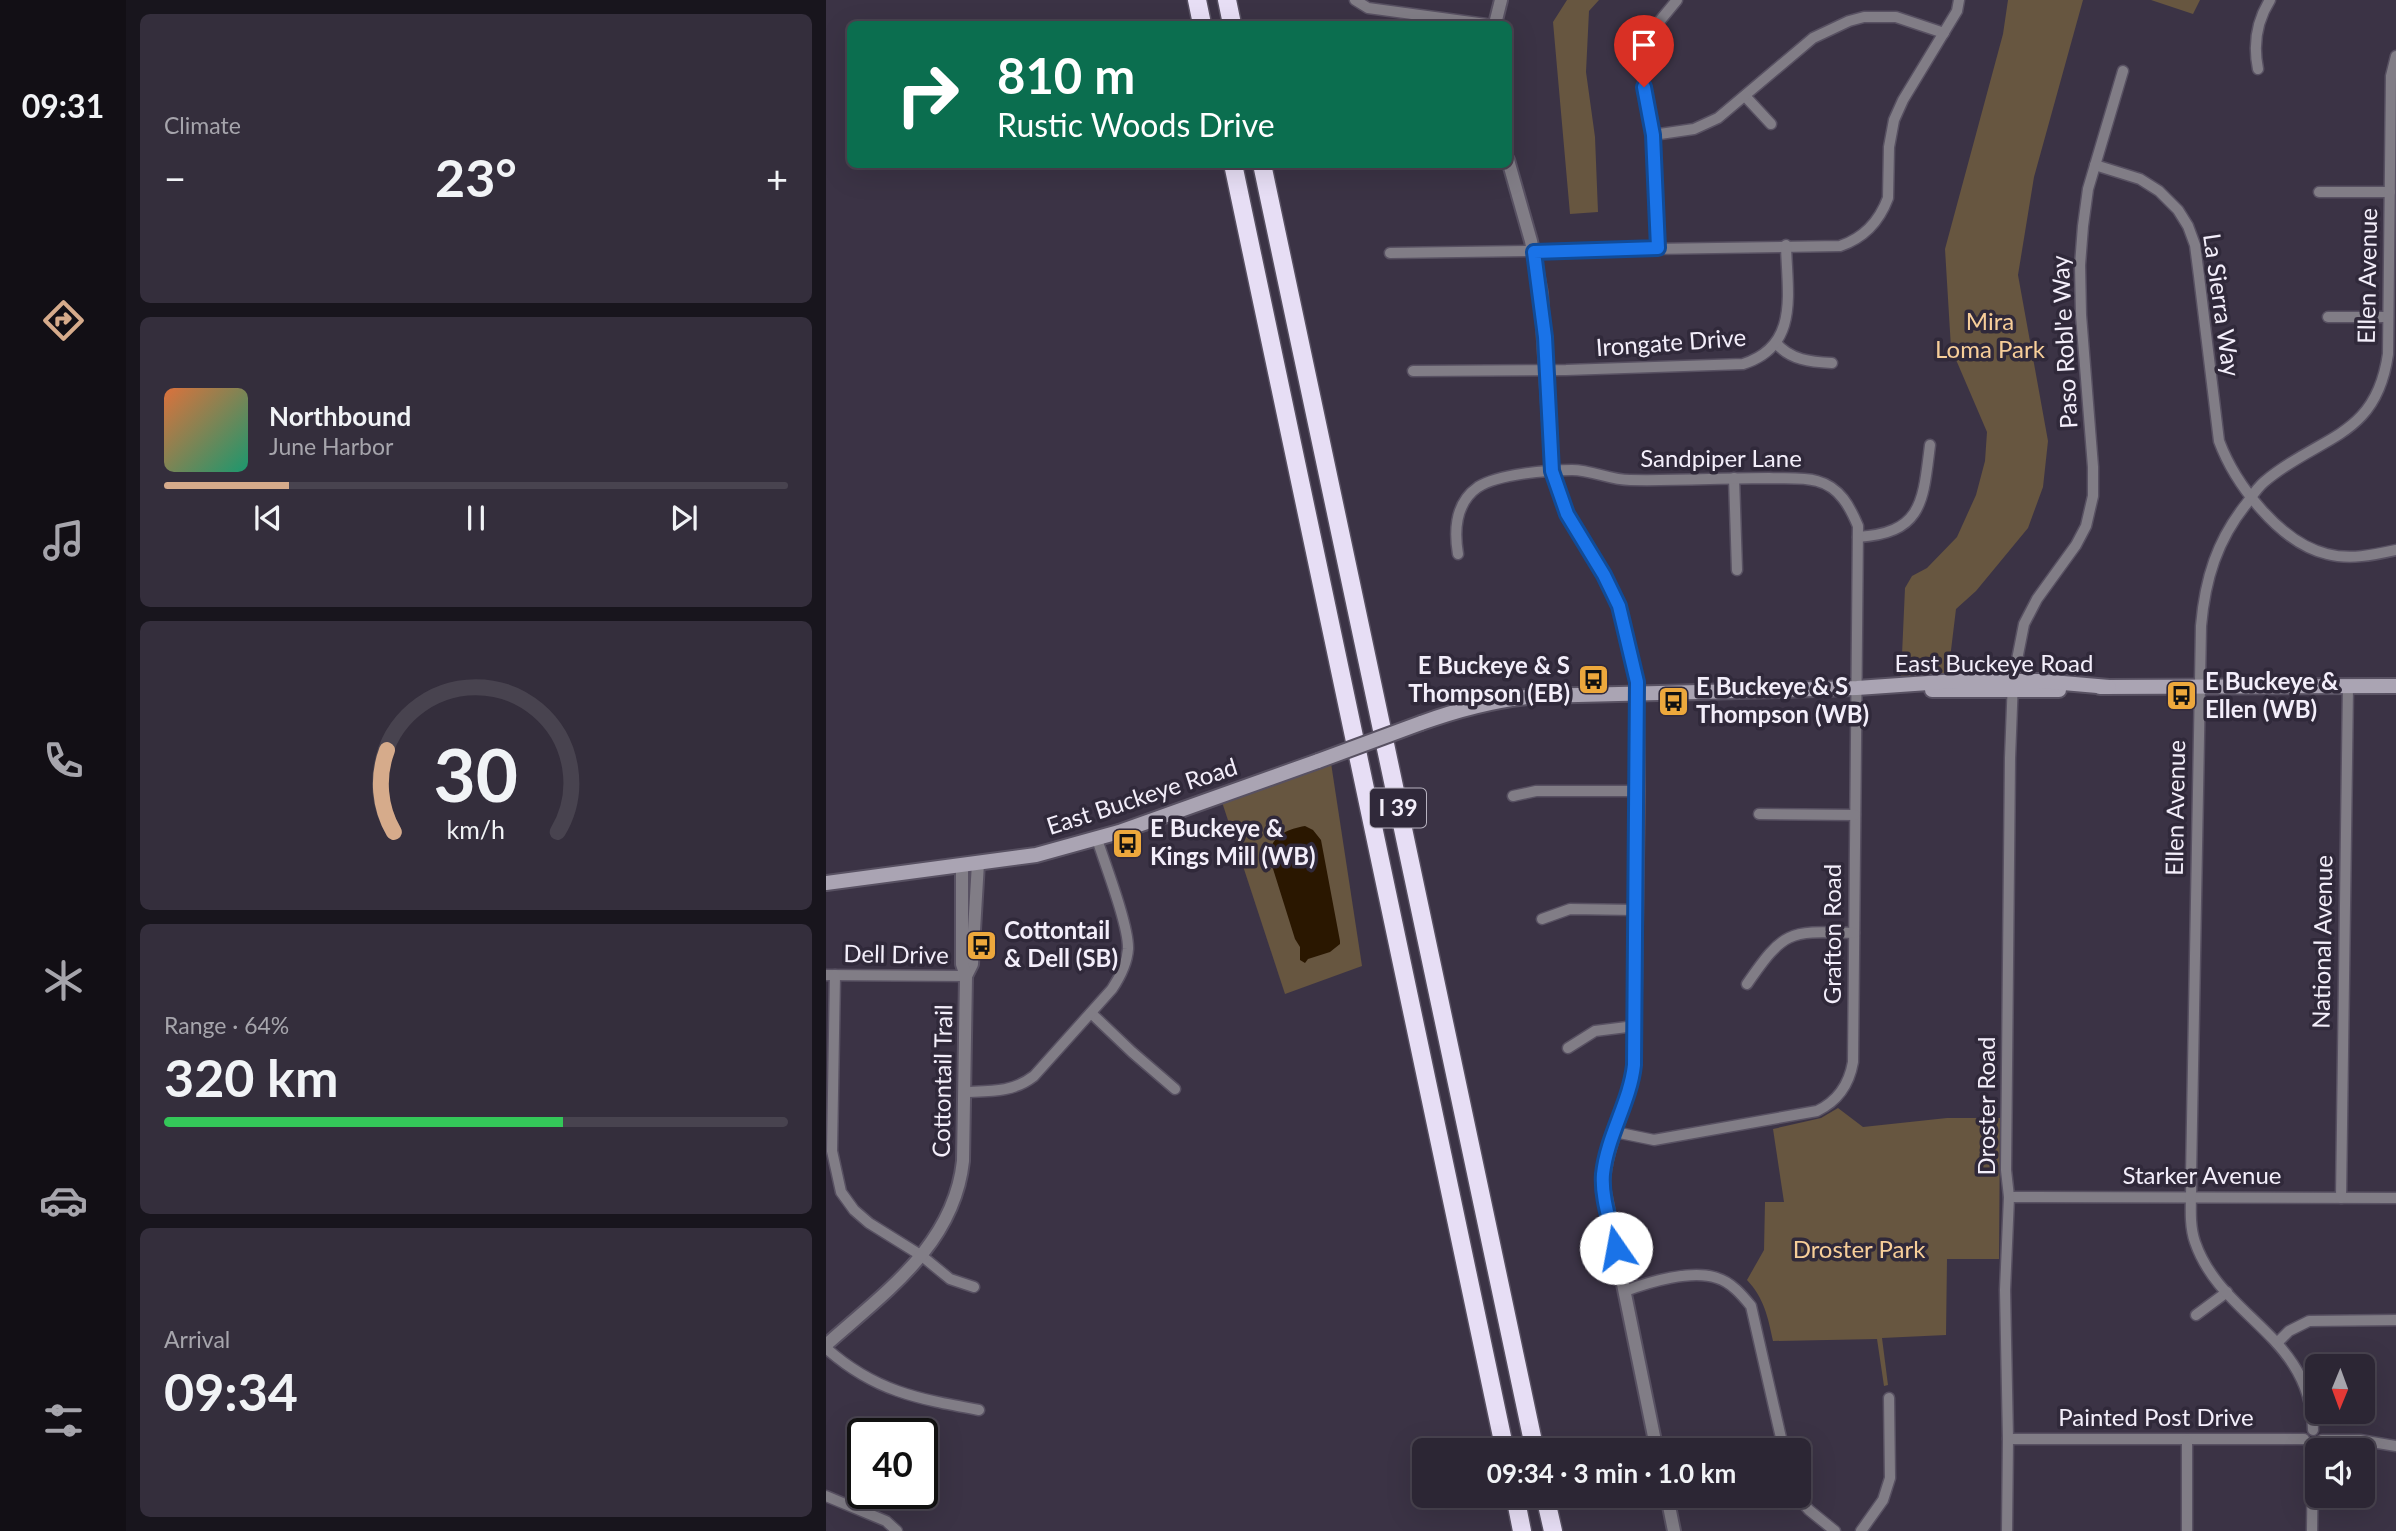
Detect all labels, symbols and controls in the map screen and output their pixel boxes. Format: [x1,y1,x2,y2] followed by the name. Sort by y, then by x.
[1614,15,1674,87] pin
[1625,26,1663,64] icon: arrive
[997,46,1135,104] text: 810 m
[882,49,973,140] icon: right
[22,86,104,125] text: 09:31
[997,105,1275,144] text: Rustic Woods Drive
[164,111,241,139] text: Climate
[435,146,517,208] text: 23°
[164,155,186,201] text: −
[766,155,788,201] text: +
[2351,208,2382,344] street label: Ellen Avenue
[2198,231,2247,379] street label: La Sierra Way
[2044,254,2083,429] street label: Paso Robl'e Way
[39,296,88,345] icon: directions
[1935,306,2046,363] park label: Mira Loma Park
[1595,322,1747,361] street label: Irongate Drive
[269,400,411,432] text: Northbound
[269,432,393,460] text: June Harbor
[1640,443,1802,472] street label: Sandpiper Lane
[249,499,287,537] icon: previous
[457,499,495,537] icon: pause
[665,499,703,537] icon: next
[39,516,88,565] icon: music
[1895,648,2093,677] street label: East Buckeye Road
[1408,650,1570,707] place label: E Buckeye & S Thompson (EB)
[1576,663,1610,697] bus stop icon: E Buckeye & S Thompson (EB)
[2205,666,2339,723] place label: E Buckeye & Ellen (WB)
[1696,671,1869,728] place label: E Buckeye & S Thompson (WB)
[2165,679,2199,713] bus stop icon: E Buckeye & Ellen (WB)
[1656,684,1690,718] bus stop icon: E Buckeye & S Thompson (WB)
[434,730,518,818] text: 30
[39,736,88,785] icon: phone
[2159,740,2190,876] street label: Ellen Avenue
[1042,751,1241,840] street label: East Buckeye Road
[1370,788,1426,828] road number: I 39
[447,813,505,843] text: km/h
[1150,813,1316,870] place label: E Buckeye & Kings Mill (WB)
[1110,826,1144,860] bus stop icon: E Buckeye & Kings Mill (WB)
[2305,855,2338,1029] street label: National Avenue
[1817,864,1846,1004] street label: Grafton Road
[1004,915,1118,972] place label: Cottontail & Dell (SB)
[964,928,998,962] bus stop icon: Cottontail & Dell (SB)
[843,938,949,969] street label: Dell Drive
[39,956,88,1005] icon: climate
[926,1004,957,1158] street label: Cottontail Trail
[164,1011,289,1039] text: Range · 64%
[1971,1036,2000,1176] street label: Droster Road
[164,1046,338,1108] text: 320 km
[2123,1160,2281,1189] street label: Starker Avenue
[39,1176,88,1225] icon: car
[1579,1211,1653,1285] position arrow
[1793,1234,1926,1263] park label: Droster Park
[164,1325,230,1353] text: Arrival
[2305,1354,2375,1424] north arrow
[2305,1354,2375,1508] map controls
[164,1360,298,1422] text: 09:34
[39,1396,88,1445] icon: filters
[2058,1402,2254,1431] street label: Painted Post Drive
[847,1418,938,1509] speed limit sign: 40
[2305,1438,2375,1508] button: sound
[1487,1457,1736,1489] text: 09:34 · 3 min · 1.0 km

